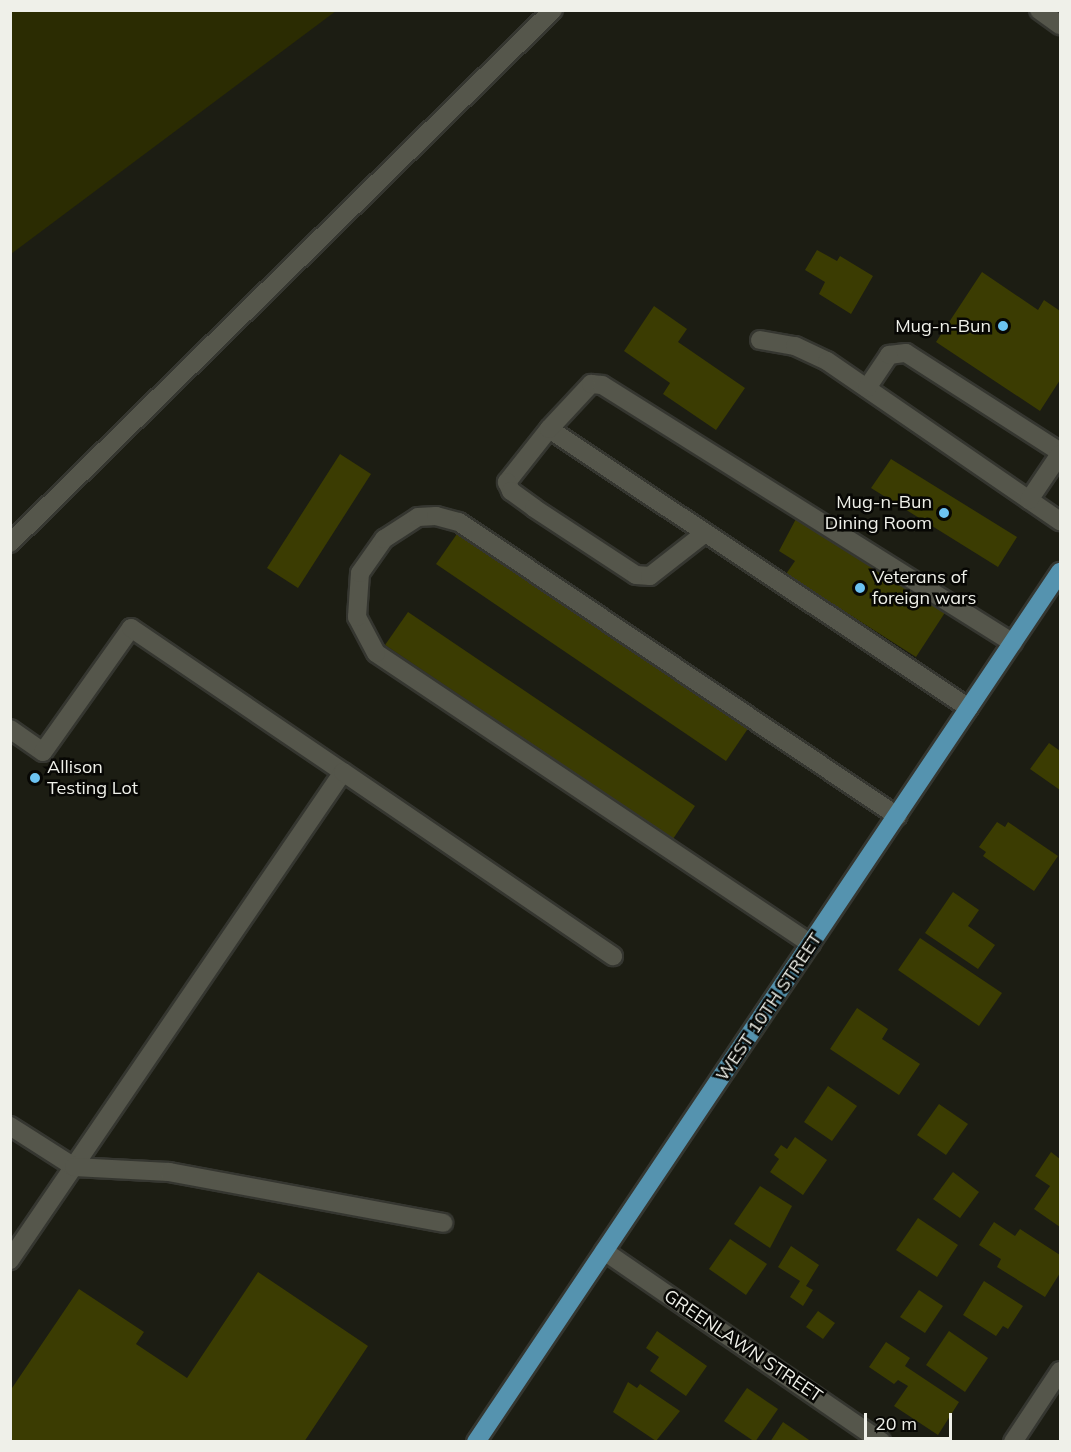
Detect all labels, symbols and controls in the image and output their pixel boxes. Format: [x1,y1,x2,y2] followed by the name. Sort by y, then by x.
[895,315,991,337] place label: Mug-n-Bun
[996,319,1010,333] marker: Mug-n-Bun
[825,492,932,534] place label: Mug-n-Bun Dining Room
[937,506,951,520] marker: Mug-n-Bun Dining Room
[872,567,976,610] place label: Veterans of foreign wars
[853,581,867,595] marker: Veterans of foreign wars
[47,757,138,800] place label: Allison Testing Lot
[28,771,42,785] marker: Allison Testing Lot
[711,929,827,1085] street label: WEST 10TH STREET
[660,1285,826,1407] street label: GREENLAWN STREET
[867,1401,956,1439] scale bar
[875,1412,917,1435] text: 20 m

